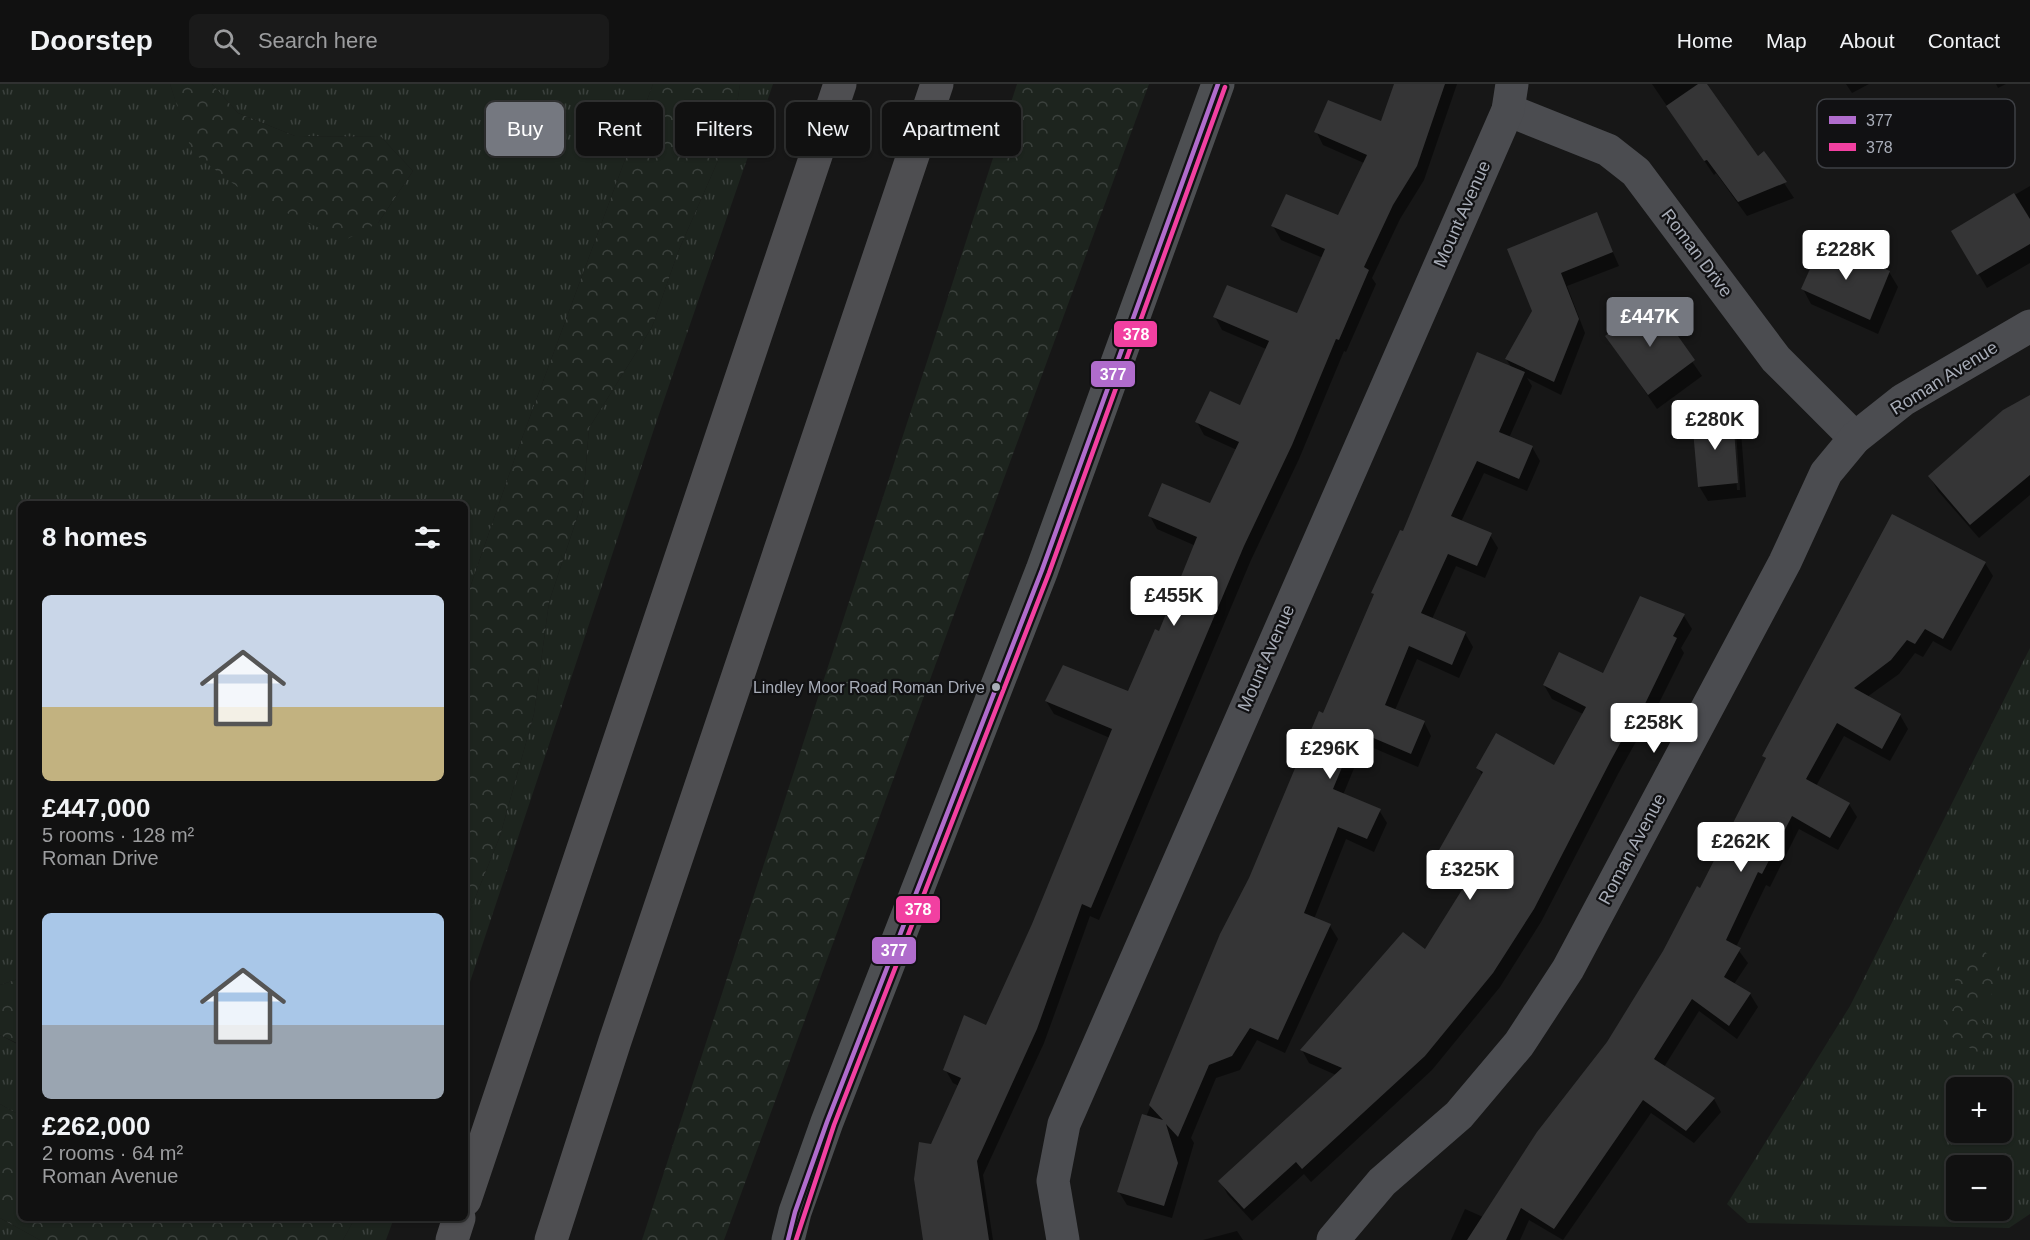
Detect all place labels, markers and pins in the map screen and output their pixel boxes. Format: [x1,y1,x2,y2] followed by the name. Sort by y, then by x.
[1804,230,1888,281] pin: £228K
[1608,297,1692,348] pin: £447K
[1673,400,1757,451] pin: £280K
[1132,576,1216,627] pin: £455K
[753,679,985,696] place label: Lindley Moor Road Roman Drive
[990,681,1002,693] marker: Lindley Moor Road Roman Drive
[1612,703,1696,754] pin: £258K
[1288,729,1372,780] pin: £296K
[1699,822,1783,873] pin: £262K
[1428,850,1512,901] pin: £325K

